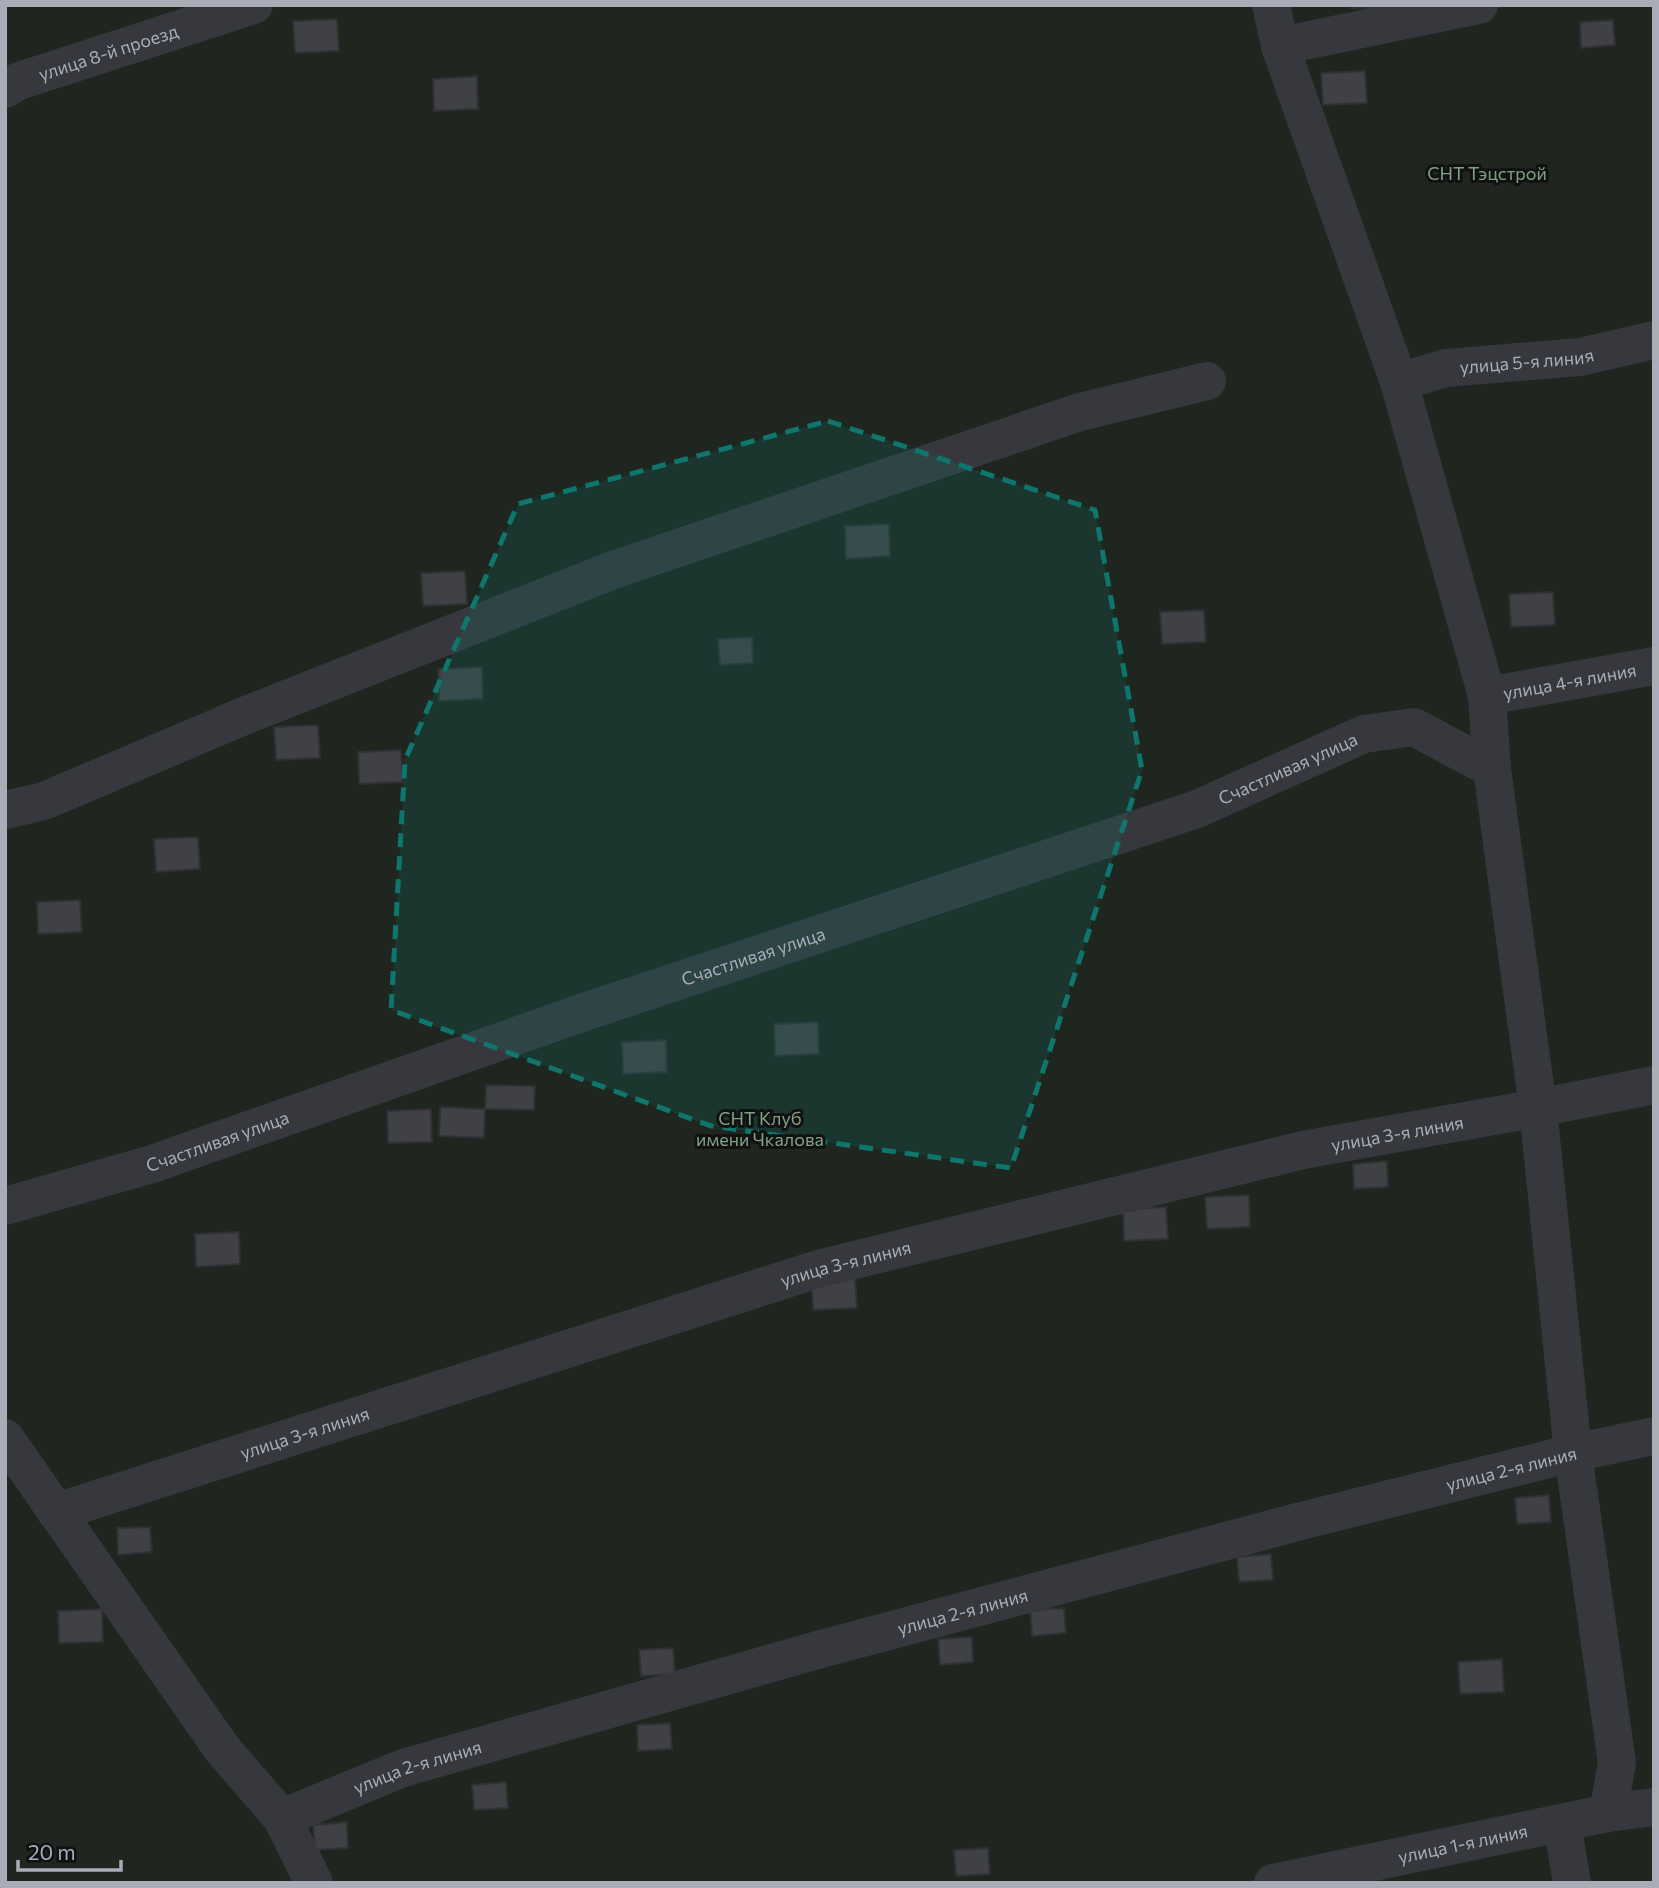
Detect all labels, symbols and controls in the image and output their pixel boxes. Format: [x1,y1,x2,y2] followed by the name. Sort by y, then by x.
[36,19,181,85] street label: улица 8-й проезд
[1427,162,1547,184] park label: СНТ Тэцстрой
[1459,343,1596,378] street label: улица 5-я линия
[1501,658,1638,704] street label: улица 4-я линия
[1215,727,1361,809] street label: Счастливая улица
[678,922,828,990] street label: Счастливая улица
[143,1106,292,1176] street label: Счастливая улица
[696,1107,824,1150] park label: СНТ Клуб имени Чкалова
[1329,1110,1465,1156] street label: улица 3-я линия
[778,1236,913,1291] street label: улица 3-я линия
[237,1402,372,1464] street label: улица 3-я линия
[1444,1442,1579,1495] street label: улица 2-я линия
[895,1583,1030,1639] street label: улица 2-я линия
[350,1735,484,1798] street label: улица 2-я линия
[1396,1819,1530,1868] street label: улица 1-я линия
[18,1828,121,1872] scale bar
[28,1839,76,1864] text: 20 m

